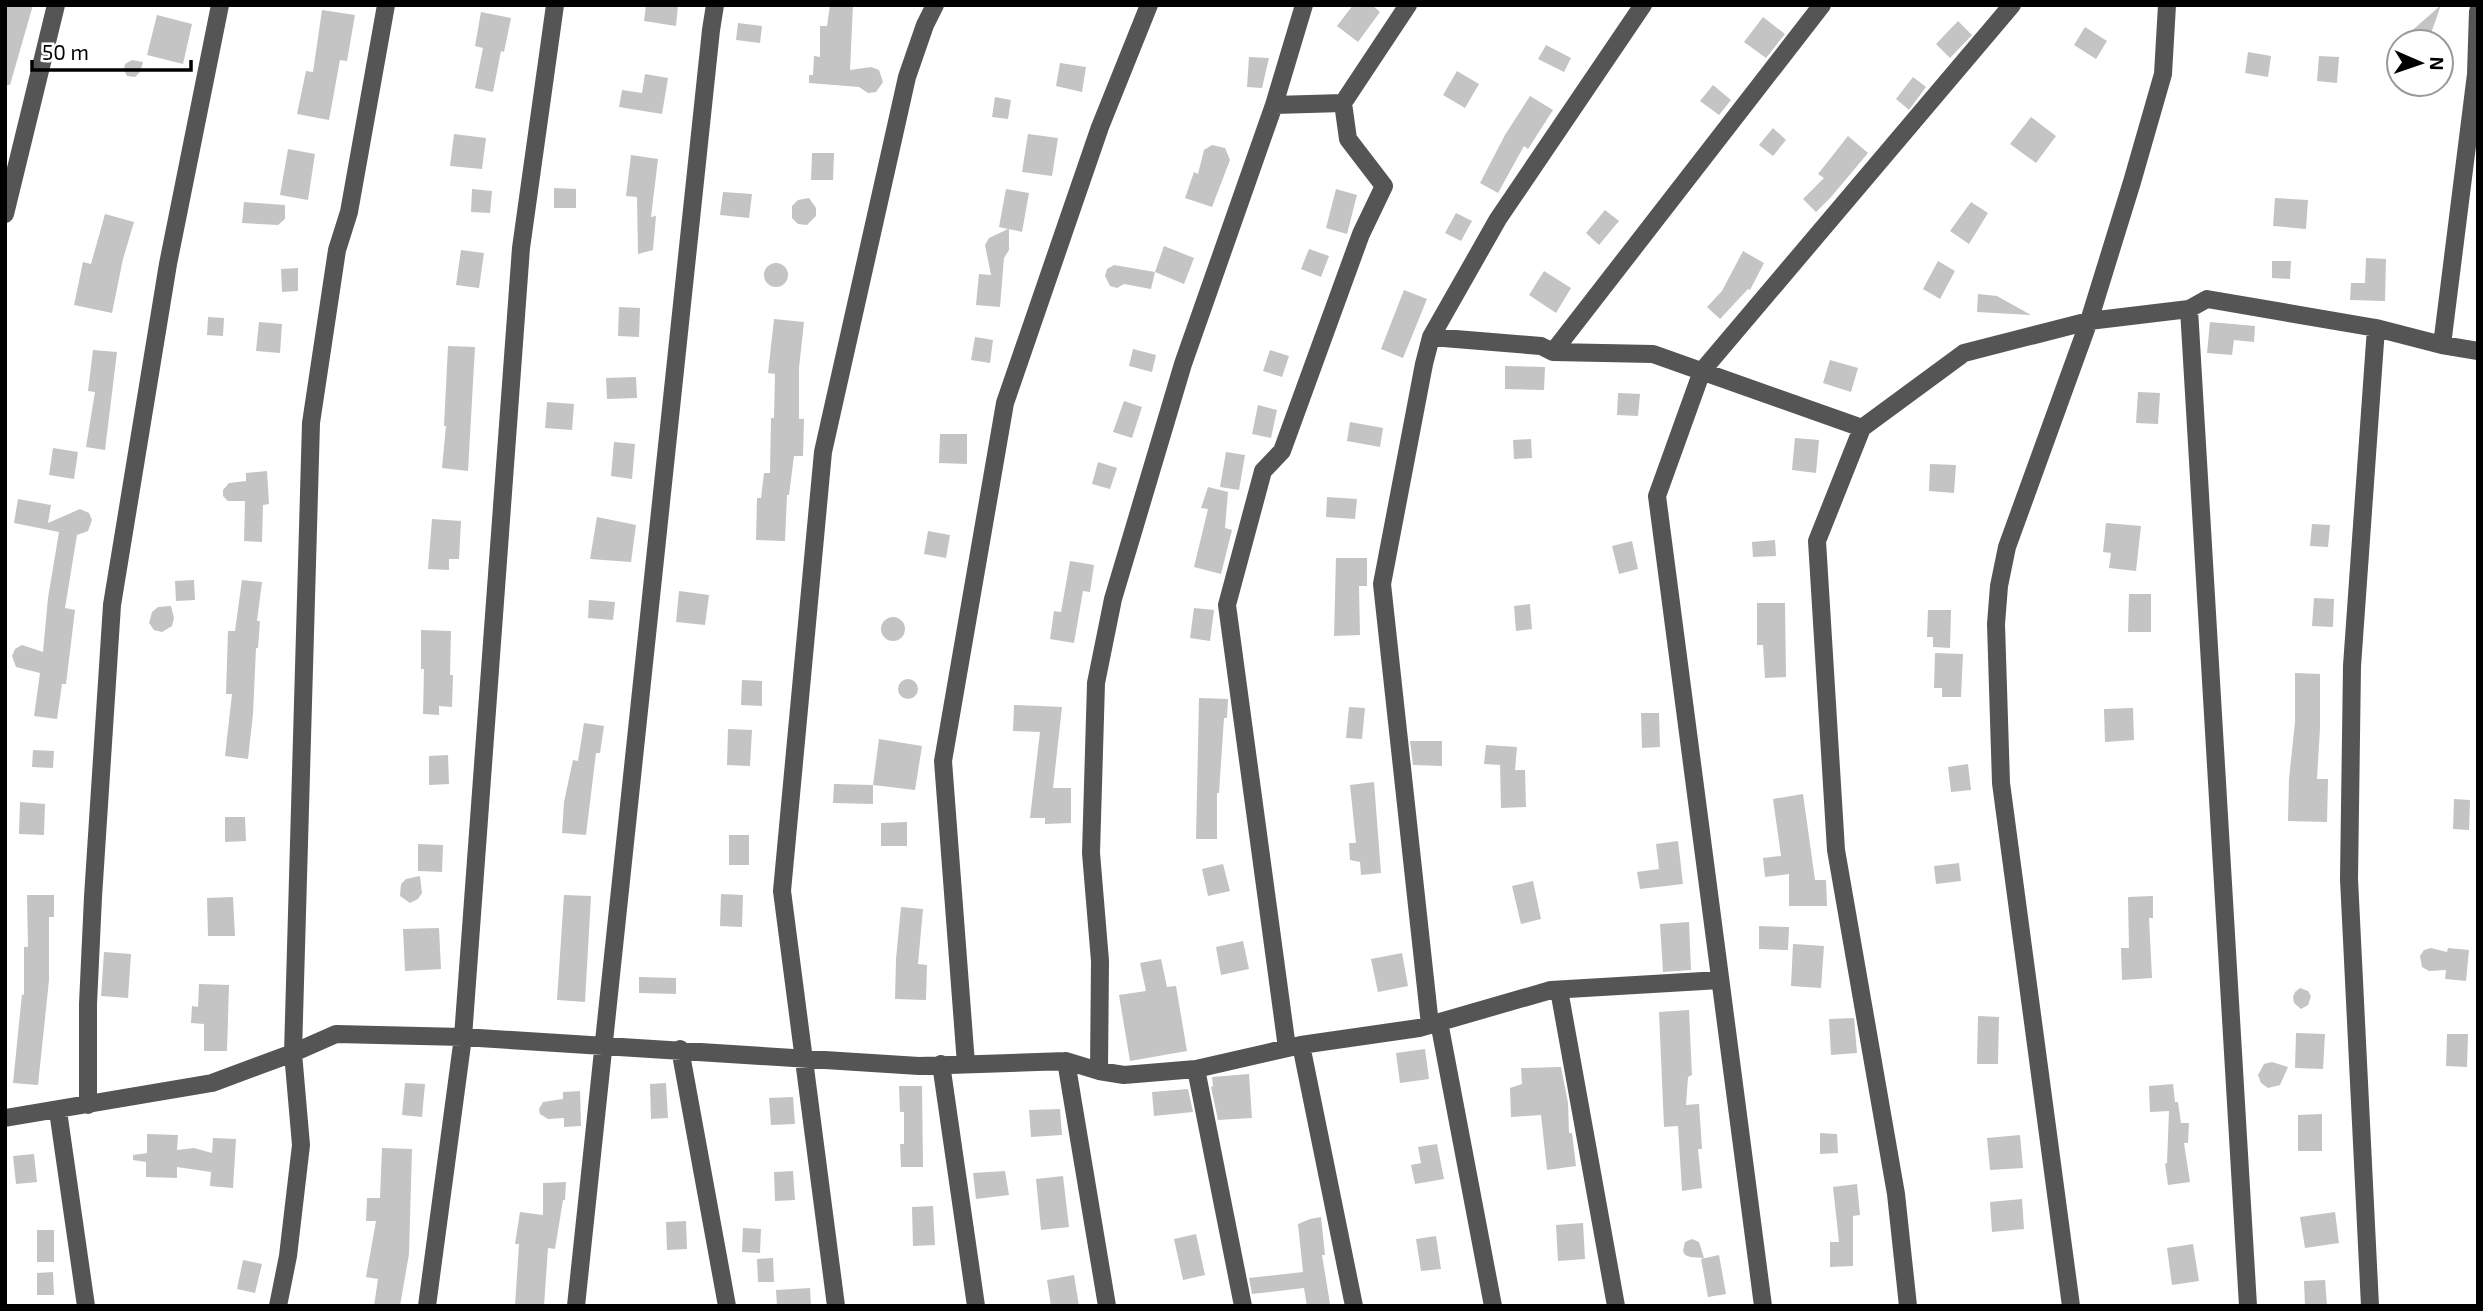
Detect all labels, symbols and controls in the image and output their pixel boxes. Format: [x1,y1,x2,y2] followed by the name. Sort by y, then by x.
[32,28,191,72] scale bar
[2385,28,2455,98] north arrow
[42,39,89,64] text: 50 m
[2426,56,2449,71] text: N

